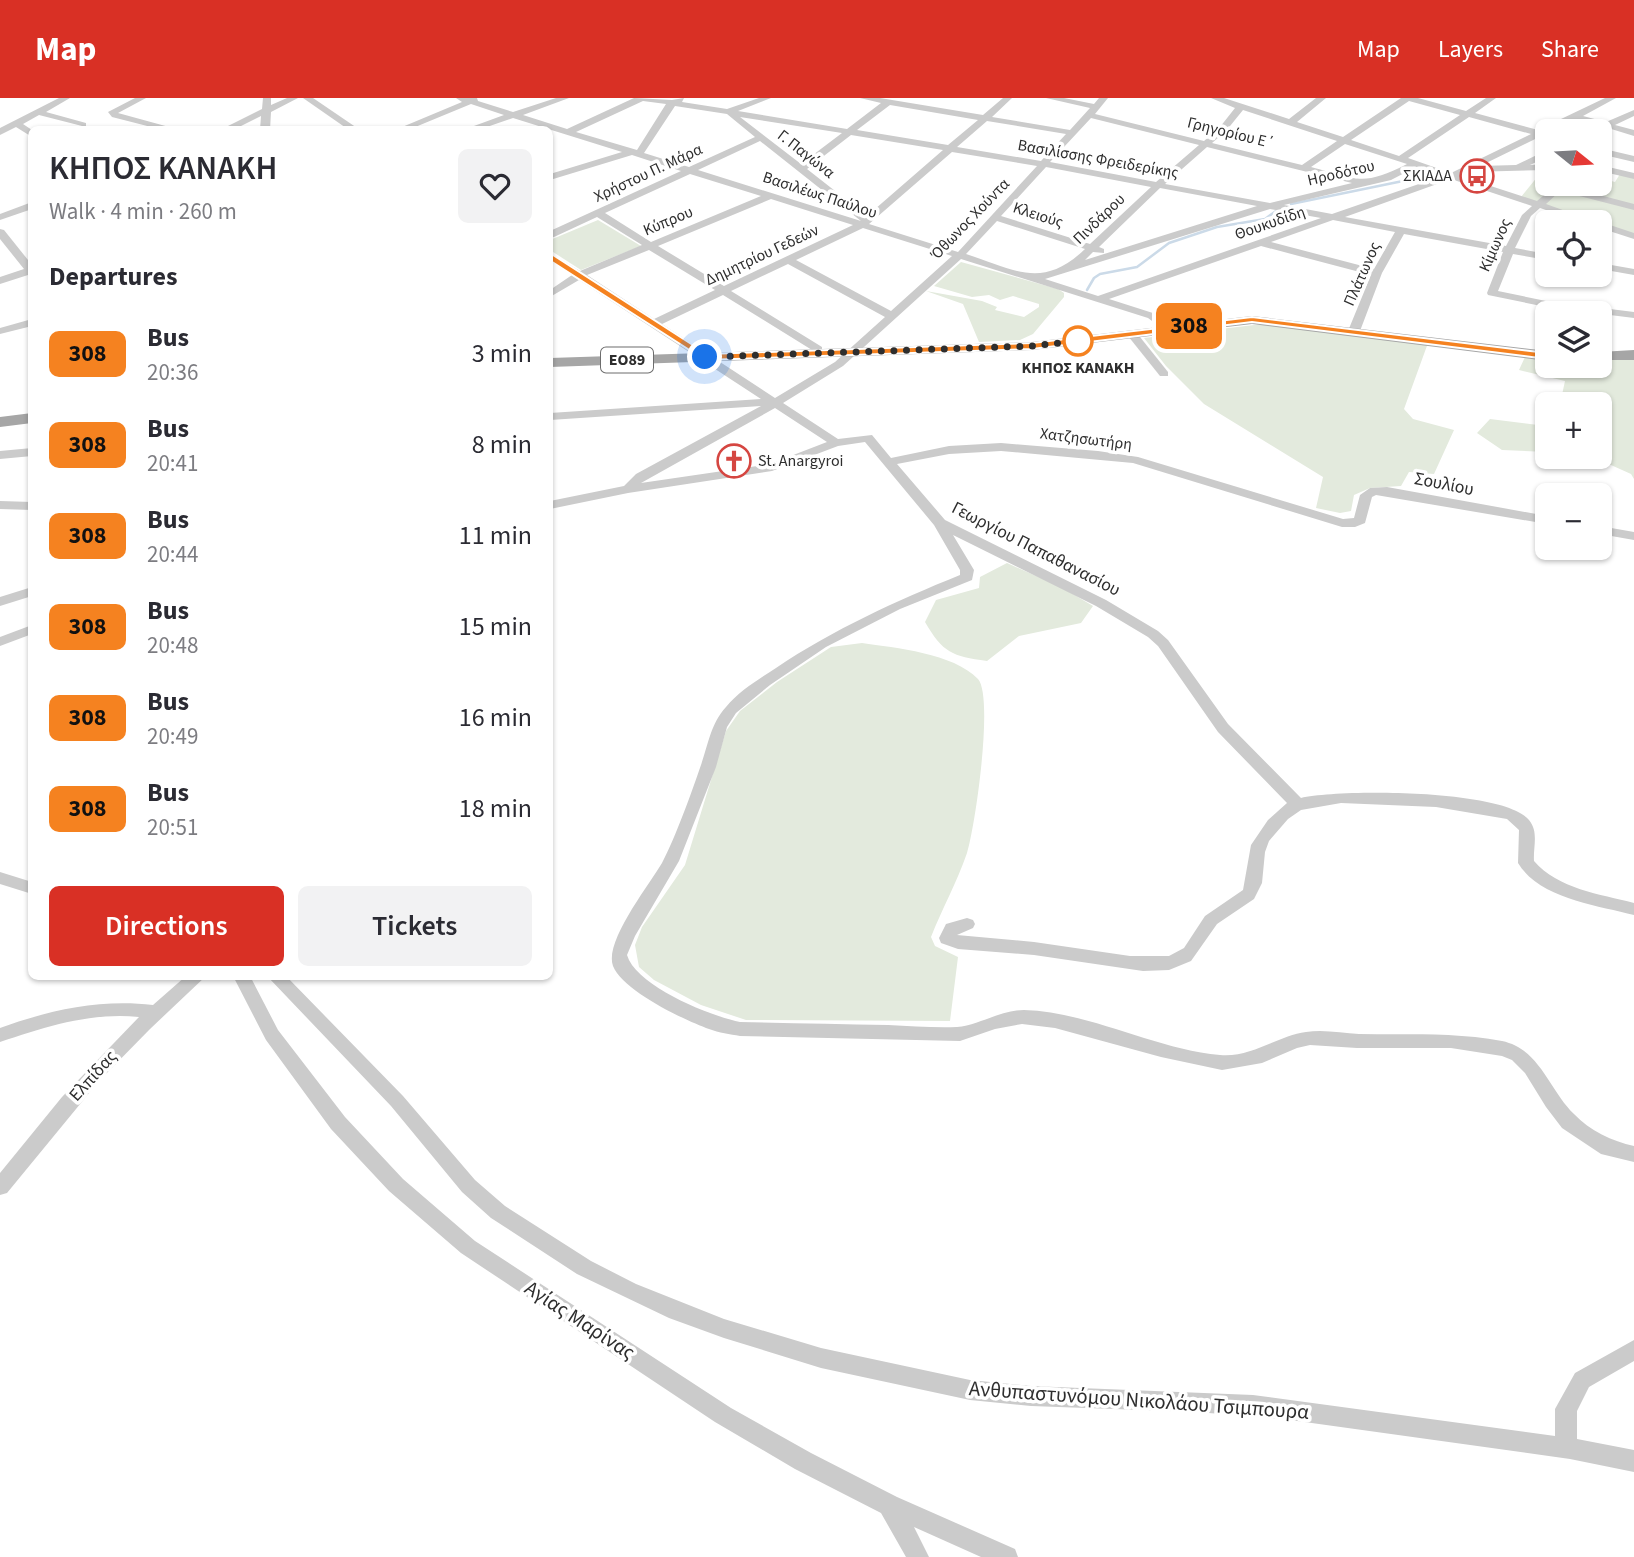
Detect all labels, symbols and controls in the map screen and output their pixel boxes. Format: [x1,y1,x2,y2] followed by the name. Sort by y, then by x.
[35,26,96,73] text: Map
[1357,32,1400,67] text: Map
[1438,32,1503,67] text: Layers
[1541,32,1599,67] text: Share
[1185,112,1277,154] street label: Γρηγορίου Ε΄
[1535,119,1612,196] north arrow
[1535,119,1612,560] map controls
[773,125,839,183] street label: Γ. Παγώνα
[1016,134,1180,184] street label: Βασιλίσσης Φρειδερίκης
[590,138,706,208] street label: Χρήστου Π. Μάρα
[49,145,277,192] text: ΚΗΠΟΣ ΚΑΝΑΚΗ
[458,149,532,223] button: heart
[1305,155,1377,191] street label: Ηροδότου
[1458,157,1496,195] bus stop icon: ΣΚΙΑΔΑ
[1403,165,1452,187] place label: ΣΚΙΑΔΑ
[760,166,880,224] street label: Βασιλέως Παύλου
[925,173,1015,265] street label: Όθωνος Χούντα
[1068,189,1130,249] street label: Πινδάρου
[49,195,237,228] text: Walk · 4 min · 260 m
[1010,197,1066,233] street label: Κλειούς
[640,201,696,241] street label: Κύπρου
[1232,201,1308,245] street label: Θουκυδίδη
[1535,210,1612,287] button: locate
[1474,215,1516,275] street label: Κίμωνος
[702,219,823,291] street label: Δημητρίου Γεδεών
[1338,238,1386,310] street label: Πλάτωνος
[49,258,177,295] text: Departures
[1535,301,1612,378] button: layers
[1149,303,1229,349] line badge: 308
[1170,308,1208,343] text: 308
[147,319,189,356] text: Bus
[1063,326,1093,356] marker: ΚΗΠΟΣ ΚΑΝΑΚΗ
[472,335,532,372] text: 3 min
[68,336,107,371] text: 308
[687,339,722,374] your location
[601,348,653,372] road number: ΕΟ89
[147,356,198,389] text: 20:36
[1022,357,1134,379] place label: ΚΗΠΟΣ ΚΑΝΑΚΗ
[1535,392,1612,469] button: +
[147,410,189,447] text: Bus
[1039,422,1133,456] street label: Χατζησωτήρη
[472,426,532,463] text: 8 min
[68,427,107,462] text: 308
[715,442,753,480] church icon: St. Anargyroi
[147,447,198,480] text: 20:41
[758,450,844,472] place label: St. Anargyroi
[1412,466,1476,502] street label: Σουλίου
[1535,483,1612,560] button: −
[947,496,1125,602] street label: Γεωργίου Παπαθανασίου
[147,501,189,538] text: Bus
[459,517,532,554] text: 11 min
[68,518,107,553] text: 308
[147,538,198,571] text: 20:44
[147,592,189,629] text: Bus
[459,608,532,645] text: 15 min
[68,609,107,644] text: 308
[147,629,198,662] text: 20:48
[147,683,189,720] text: Bus
[459,699,532,736] text: 16 min
[68,700,107,735] text: 308
[147,720,198,753] text: 20:49
[147,774,189,811] text: Bus
[459,790,532,827] text: 18 min
[68,791,107,826] text: 308
[147,811,198,844] text: 20:51
[49,886,284,966] button: Directions
[298,886,532,966] button: Tickets
[63,1045,123,1107] street label: Ελπίδας
[519,1273,641,1367] street label: Αγίας Μαρίνας
[968,1373,1310,1427] street label: Ανθυπαστυνόμου Νικολάου Τσιμπουρα

